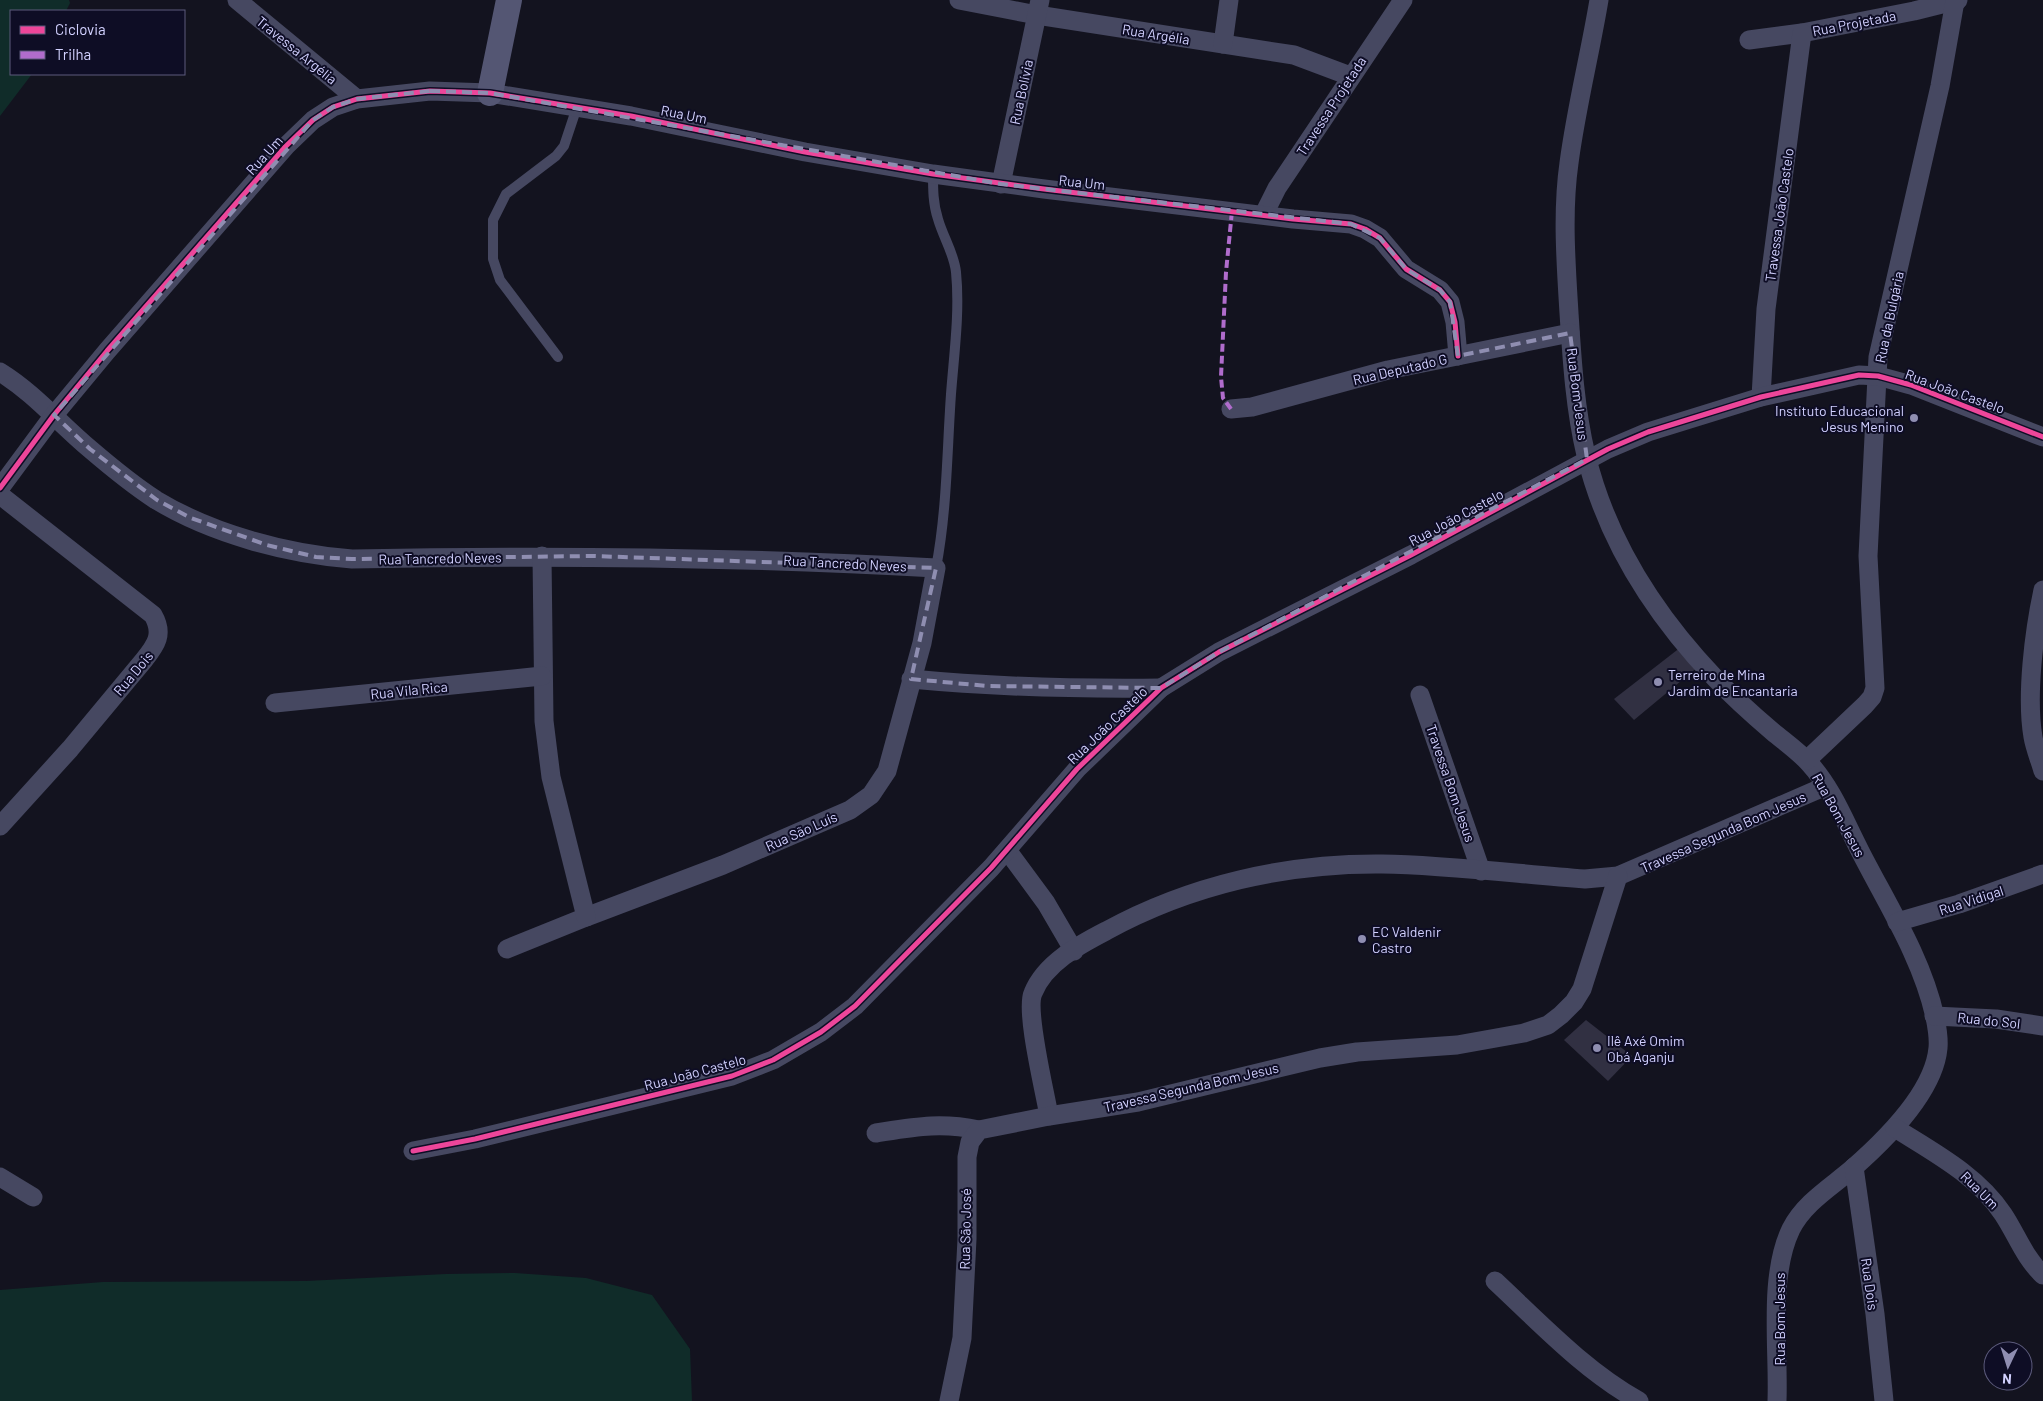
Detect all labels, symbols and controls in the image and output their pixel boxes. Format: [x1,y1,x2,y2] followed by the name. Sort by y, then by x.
[1811,7,1897,39] street label: Rua Projetada
[10,10,185,75] legend
[253,12,341,88] street label: Travessa Argélia
[55,20,106,38] text: Ciclovia
[1121,20,1191,48] street label: Rua Argélia
[55,45,91,63] text: Trilha
[1293,53,1369,159] street label: Travessa Projetada
[1006,58,1036,126] street label: Rua Bolívia
[659,101,709,127] street label: Rua Um
[242,132,286,178] street label: Rua Um
[1761,147,1797,283] street label: Travessa João Castelo
[1058,171,1106,193] street label: Rua Um
[1871,270,1907,364] street label: Rua da Bulgária
[1564,347,1592,442] street label: Rua Bom Jesus
[1351,350,1449,388] street label: Rua Deputado G
[1903,365,2007,417] street label: Rua João Castelo
[1775,402,1904,435] place label: Instituto Educacional Jesus Menino
[1908,412,1920,424] marker: Instituto Educacional Jesus Menino
[1406,485,1506,549] street label: Rua João Castelo
[378,548,502,568] street label: Rua Tancredo Neves
[783,551,907,575] street label: Rua Tancredo Neves
[110,647,157,699] street label: Rua Dois
[1668,666,1798,699] place label: Terreiro de Mina Jardim de Encantaria
[1652,676,1664,688] marker: Terreiro de Mina Jardim de Encantaria
[370,677,448,703] street label: Rua Vila Rica
[1063,683,1151,767] street label: Rua João Castelo
[1423,722,1479,844] street label: Travessa Bom Jesus
[1809,770,1869,860] street label: Rua Bom Jesus
[1638,788,1809,876] street label: Travessa Segunda Bom Jesus
[762,808,840,854] street label: Rua São Luís
[1937,882,2005,918] street label: Rua Vidigal
[1372,923,1441,956] place label: EC Valdenir Castro
[1356,933,1368,945] marker: EC Valdenir Castro
[1957,1008,2021,1032] street label: Rua do Sol
[1607,1032,1685,1065] place label: Ilê Axé Omim Obá Aganju
[1591,1042,1603,1054] marker: Ilê Axé Omim Obá Aganju
[642,1050,748,1094] street label: Rua João Castelo
[1102,1059,1280,1115] street label: Travessa Segunda Bom Jesus
[1957,1167,2003,1213] street label: Rua Um
[956,1188,974,1270] street label: Rua São José
[1858,1257,1882,1311] street label: Rua Dois
[1771,1272,1788,1366] street label: Rua Bom Jesus
[1983,1341,2033,1391] north arrow
[2002,1371,2012,1388] text: N

